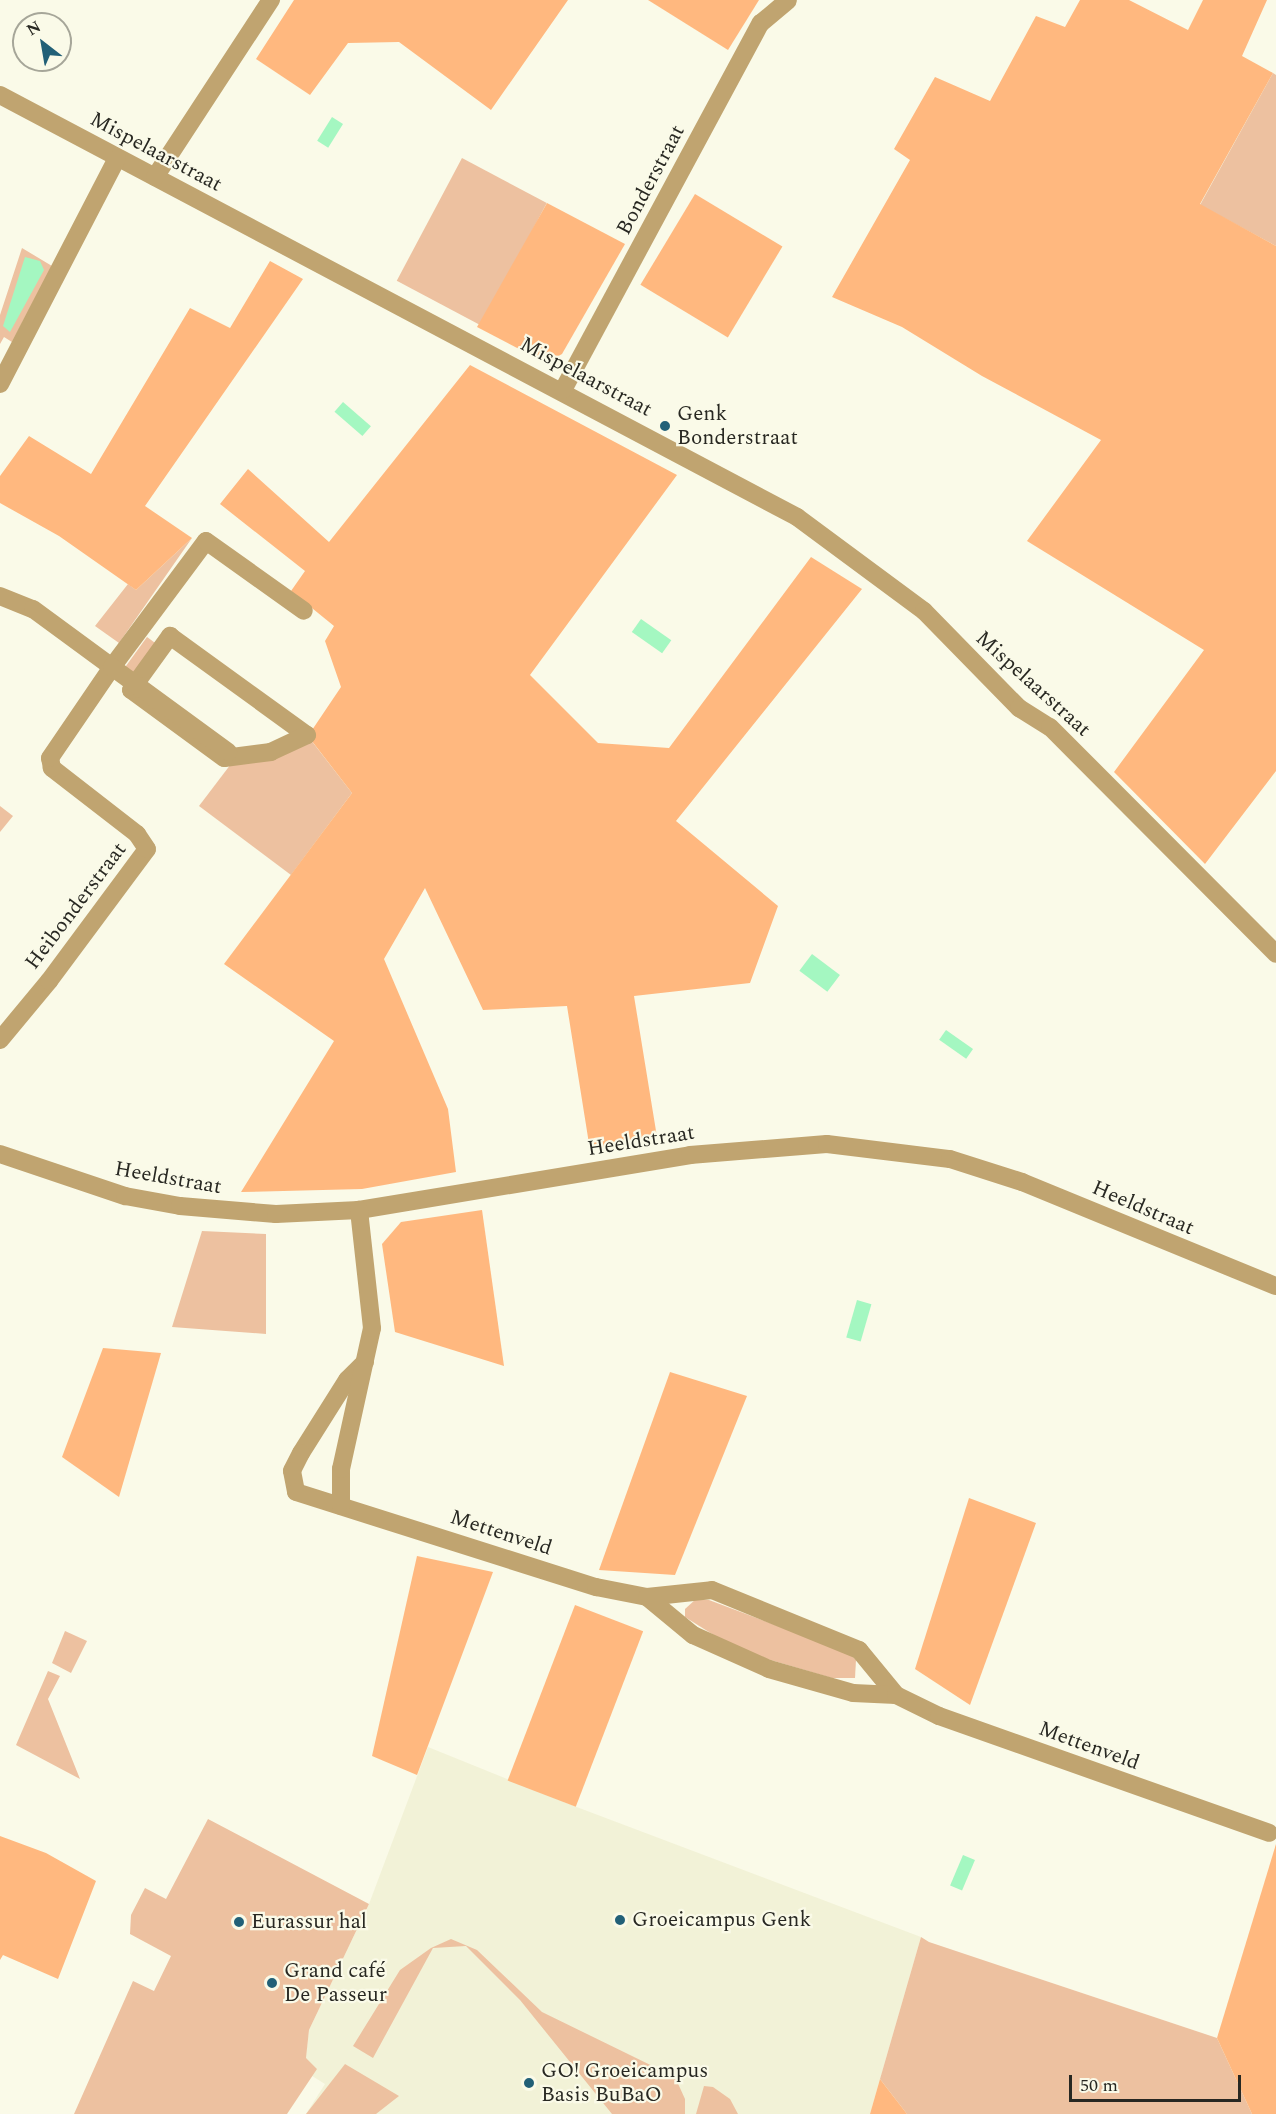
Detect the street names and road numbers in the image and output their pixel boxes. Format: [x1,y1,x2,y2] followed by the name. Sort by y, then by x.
[86,107,226,197] street label: Mispelaarstraat
[612,121,690,239] street label: Bonderstraat
[516,332,656,422] street label: Mispelaarstraat
[970,626,1096,742] street label: Mispelaarstraat
[20,838,132,974] street label: Heibonderstraat
[586,1120,696,1162] street label: Heeldstraat
[112,1156,224,1200] street label: Heeldstraat
[1088,1175,1198,1241] street label: Heeldstraat
[447,1505,555,1561] street label: Mettenveld
[1035,1716,1143,1776] street label: Mettenveld

